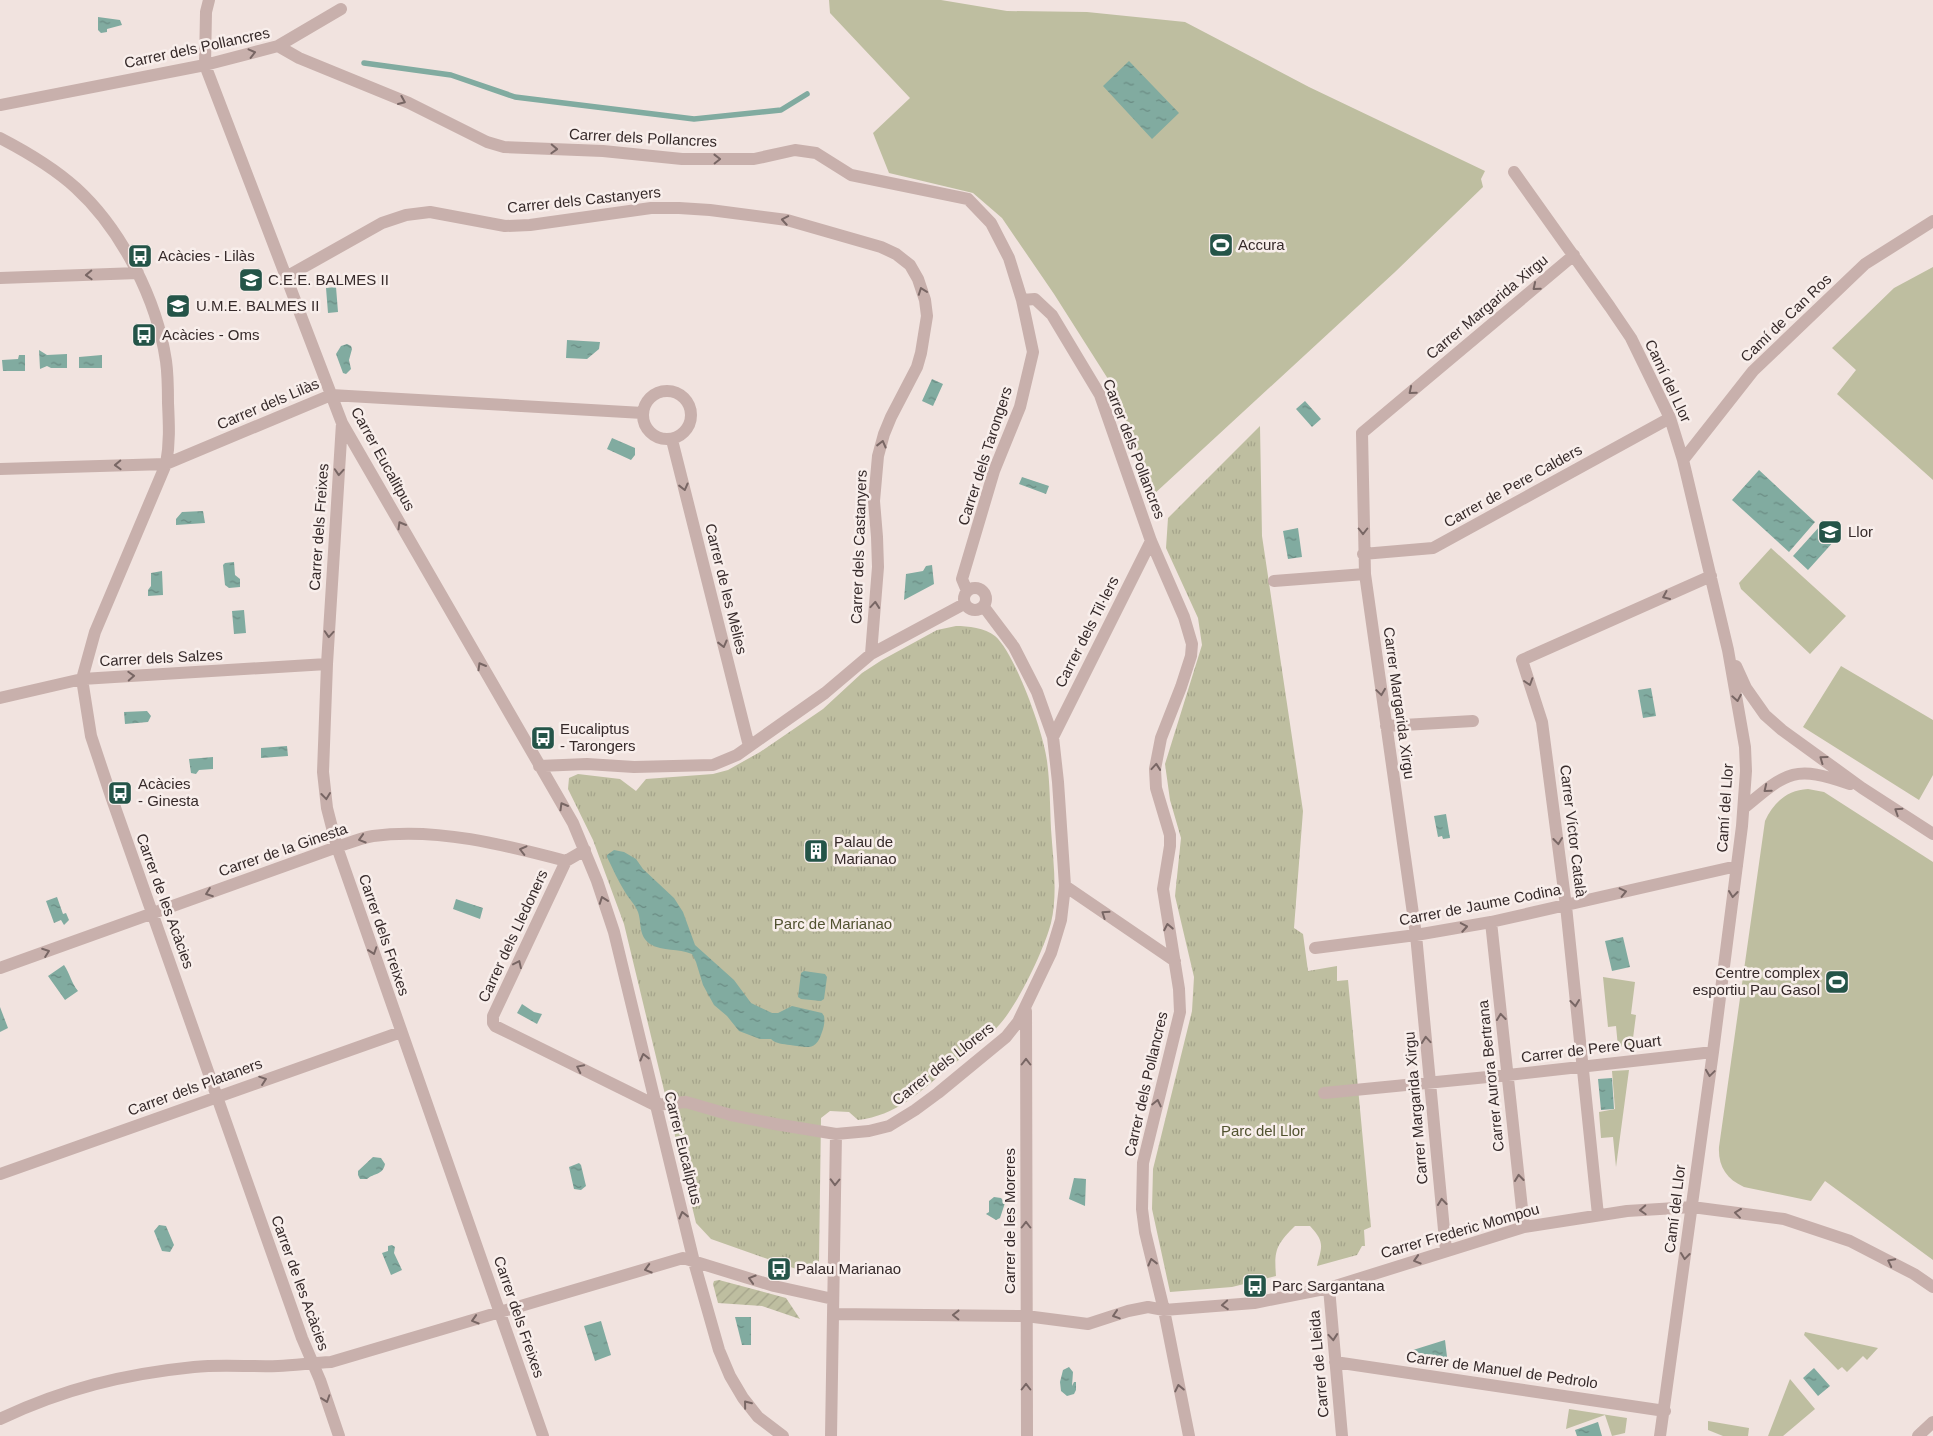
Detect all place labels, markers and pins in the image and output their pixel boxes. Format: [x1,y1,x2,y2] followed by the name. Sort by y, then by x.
[1208,232,1234,258] sports icon: Accura
[1238,236,1285,253] place label: Accura
[127,243,153,269] bus stop icon: Acàcies - Lilàs
[158,247,255,264] place label: Acàcies - Lilàs
[238,267,264,293] school or university icon: C.E.E. BALMES II
[268,271,389,288] place label: C.E.E. BALMES II
[165,293,191,319] school or university icon: U.M.E. BALMES II
[196,297,319,314] place label: U.M.E. BALMES II
[131,322,157,348] bus stop icon: Acàcies - Oms
[162,326,260,343] place label: Acàcies - Oms
[1817,519,1843,545] school or university icon: Llor
[1848,523,1873,540] place label: Llor
[560,720,636,754] place label: Eucaliptus - Tarongers
[530,725,556,751] bus stop icon: Eucaliptus - Tarongers
[138,775,200,809] place label: Acàcies - Ginesta
[107,780,133,806] bus stop icon: Acàcies - Ginesta
[834,833,897,867] place label: Palau de Marianao
[803,838,829,864] building icon: Palau de Marianao
[1692,964,1820,998] place label: Centre complex esportiu Pau Gasol
[1824,969,1850,995] sports icon: Centre complex esportiu Pau Gasol
[766,1256,792,1282] bus stop icon: Palau Marianao
[796,1260,901,1277] place label: Palau Marianao
[1242,1273,1268,1299] bus stop icon: Parc Sargantana
[1272,1277,1385,1294] place label: Parc Sargantana

